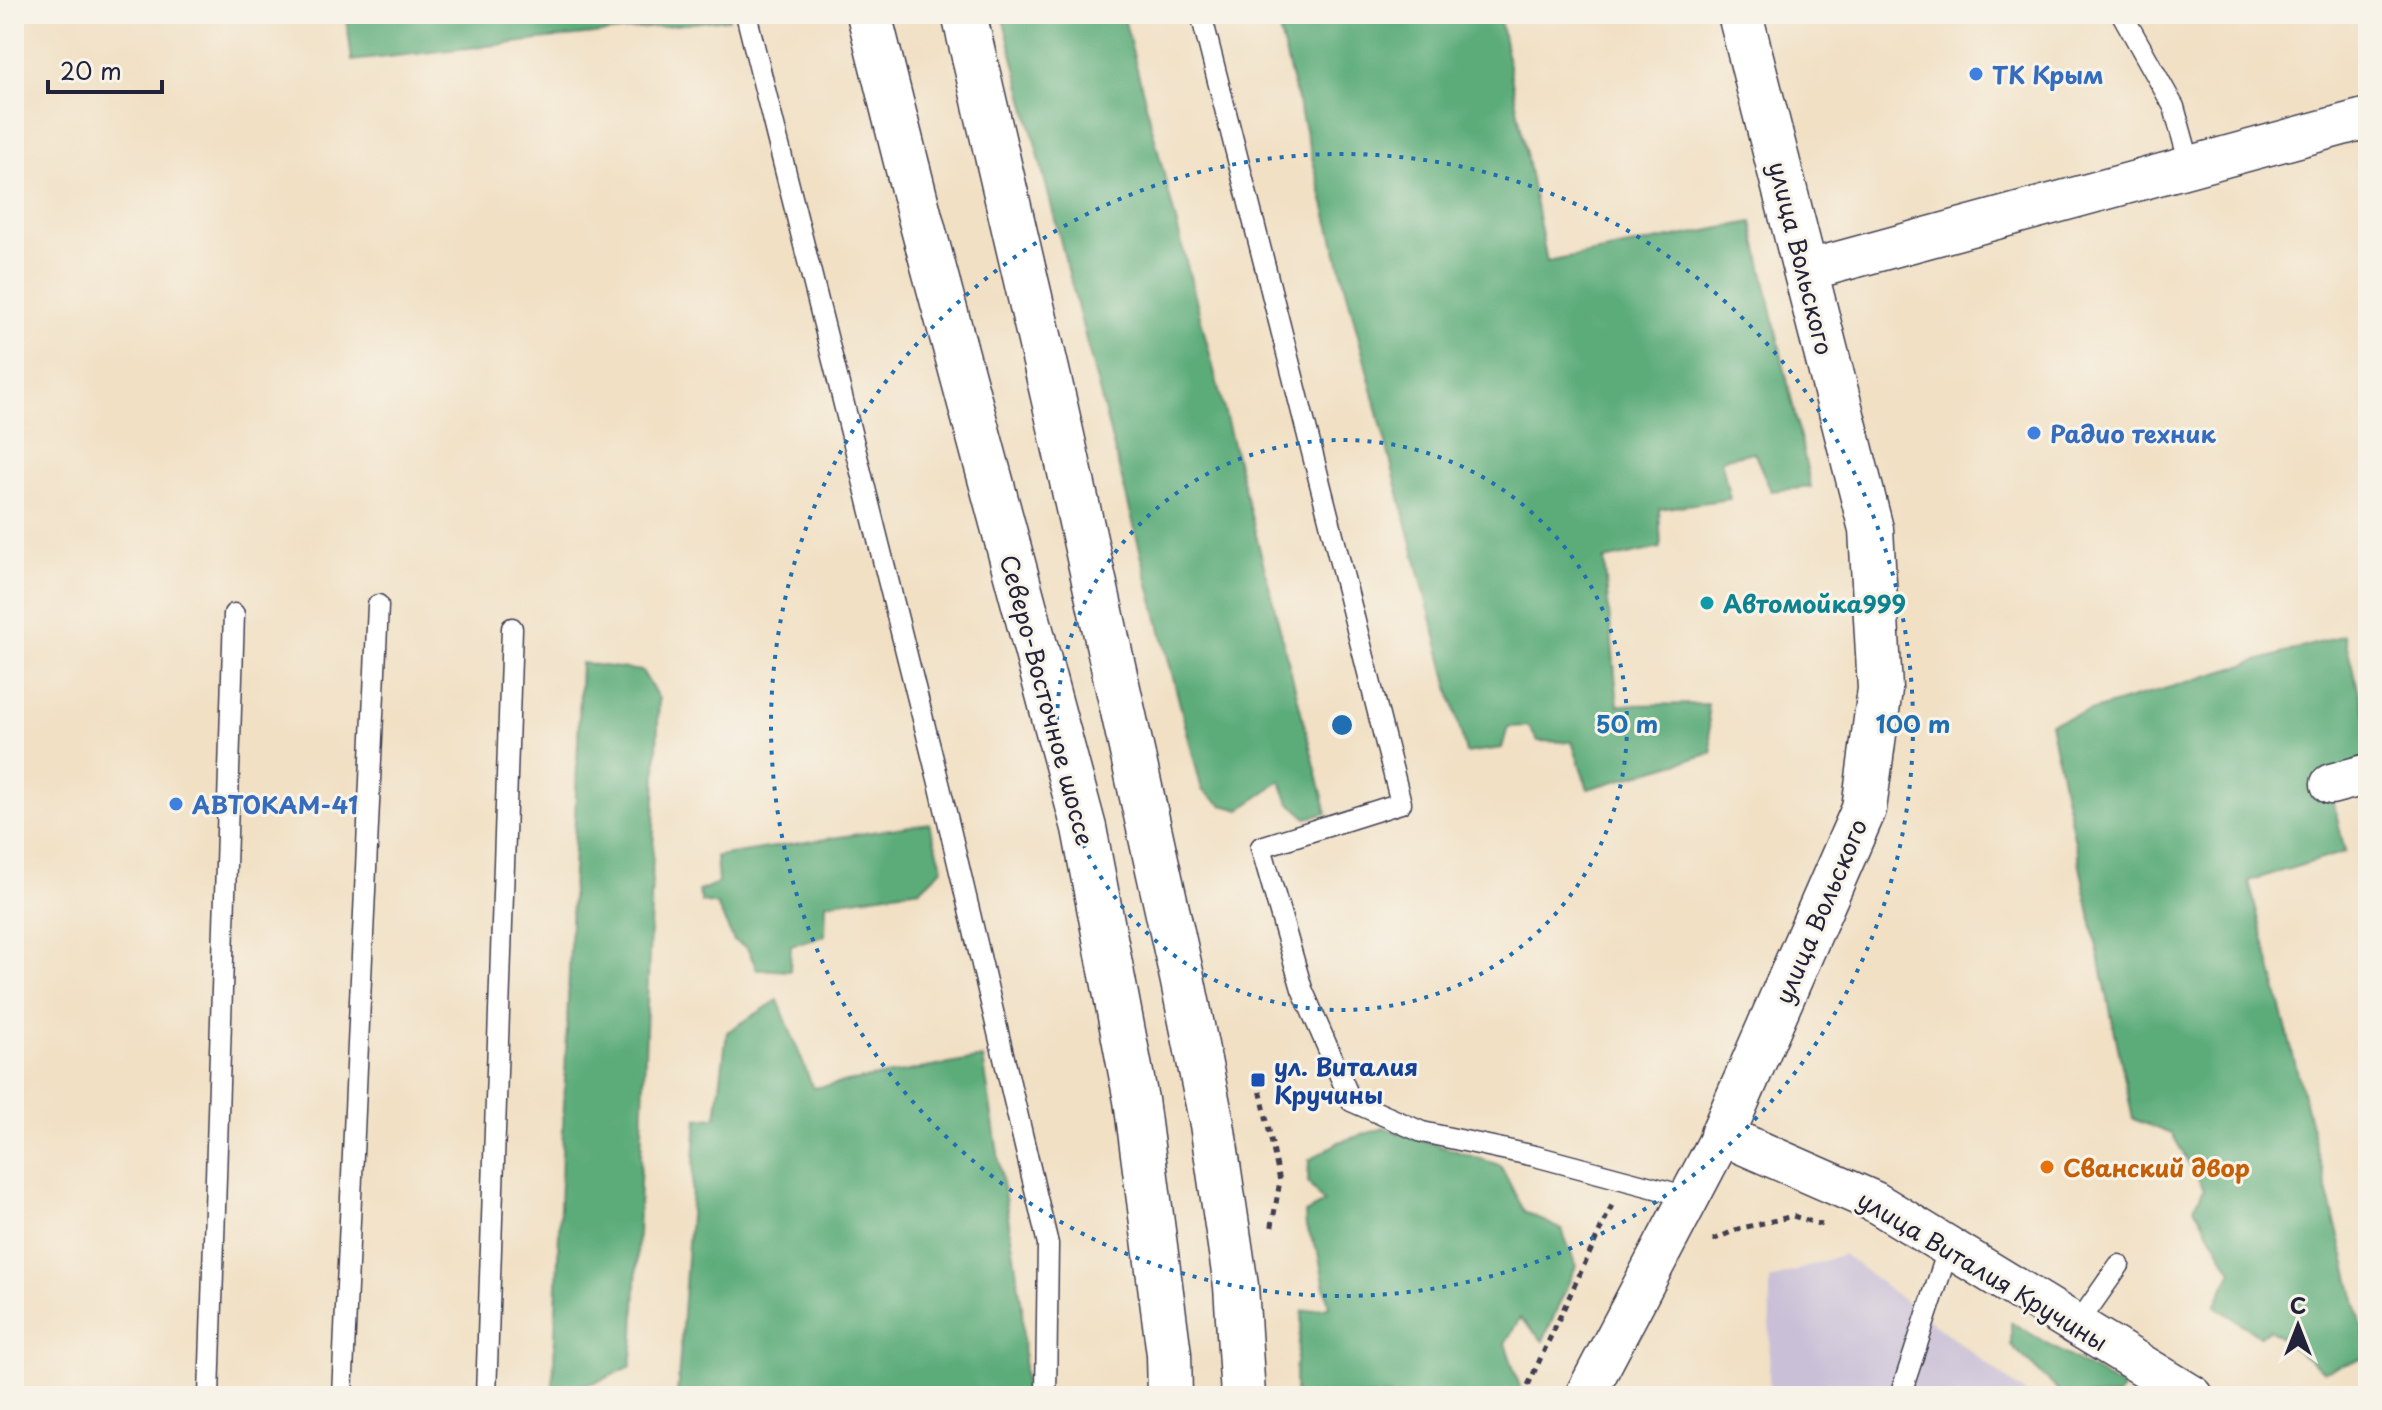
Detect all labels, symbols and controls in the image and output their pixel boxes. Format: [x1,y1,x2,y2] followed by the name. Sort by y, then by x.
[48,44,162,94] scale bar
[60,52,122,88] text: 20 m
[1992,56,2104,92] place label: ТК Крым
[1967,65,1985,83] marker: ТК Крым
[1761,157,1843,359] street label: улица Вольского
[2050,415,2216,451] place label: Радио техник
[2025,424,2043,442] marker: Радио техник
[992,551,1104,849] street label: Северо-Восточное шоссе
[1723,585,1906,621] place label: Автомойка999
[1698,594,1716,612] marker: Автомойка999
[1596,705,1658,741] text: 50 m
[1876,705,1950,741] text: 100 m
[1328,711,1356,739] centre of rings
[191,786,358,822] place label: АВТОКАМ-41
[167,795,185,813] marker: АВТОКАМ-41
[1765,813,1875,1009] street label: улица Вольского
[1274,1048,1418,1112] place label: ул. Виталия Кручины
[1249,1071,1267,1089] marker: ул. Виталия Кручины
[2063,1149,2250,1185] place label: Сванский двор
[2038,1158,2056,1176] marker: Сванский двор
[1851,1181,2115,1359] street label: улица Виталия Кручины
[2258,1286,2338,1366] north arrow
[2290,1288,2306,1321] text: С

